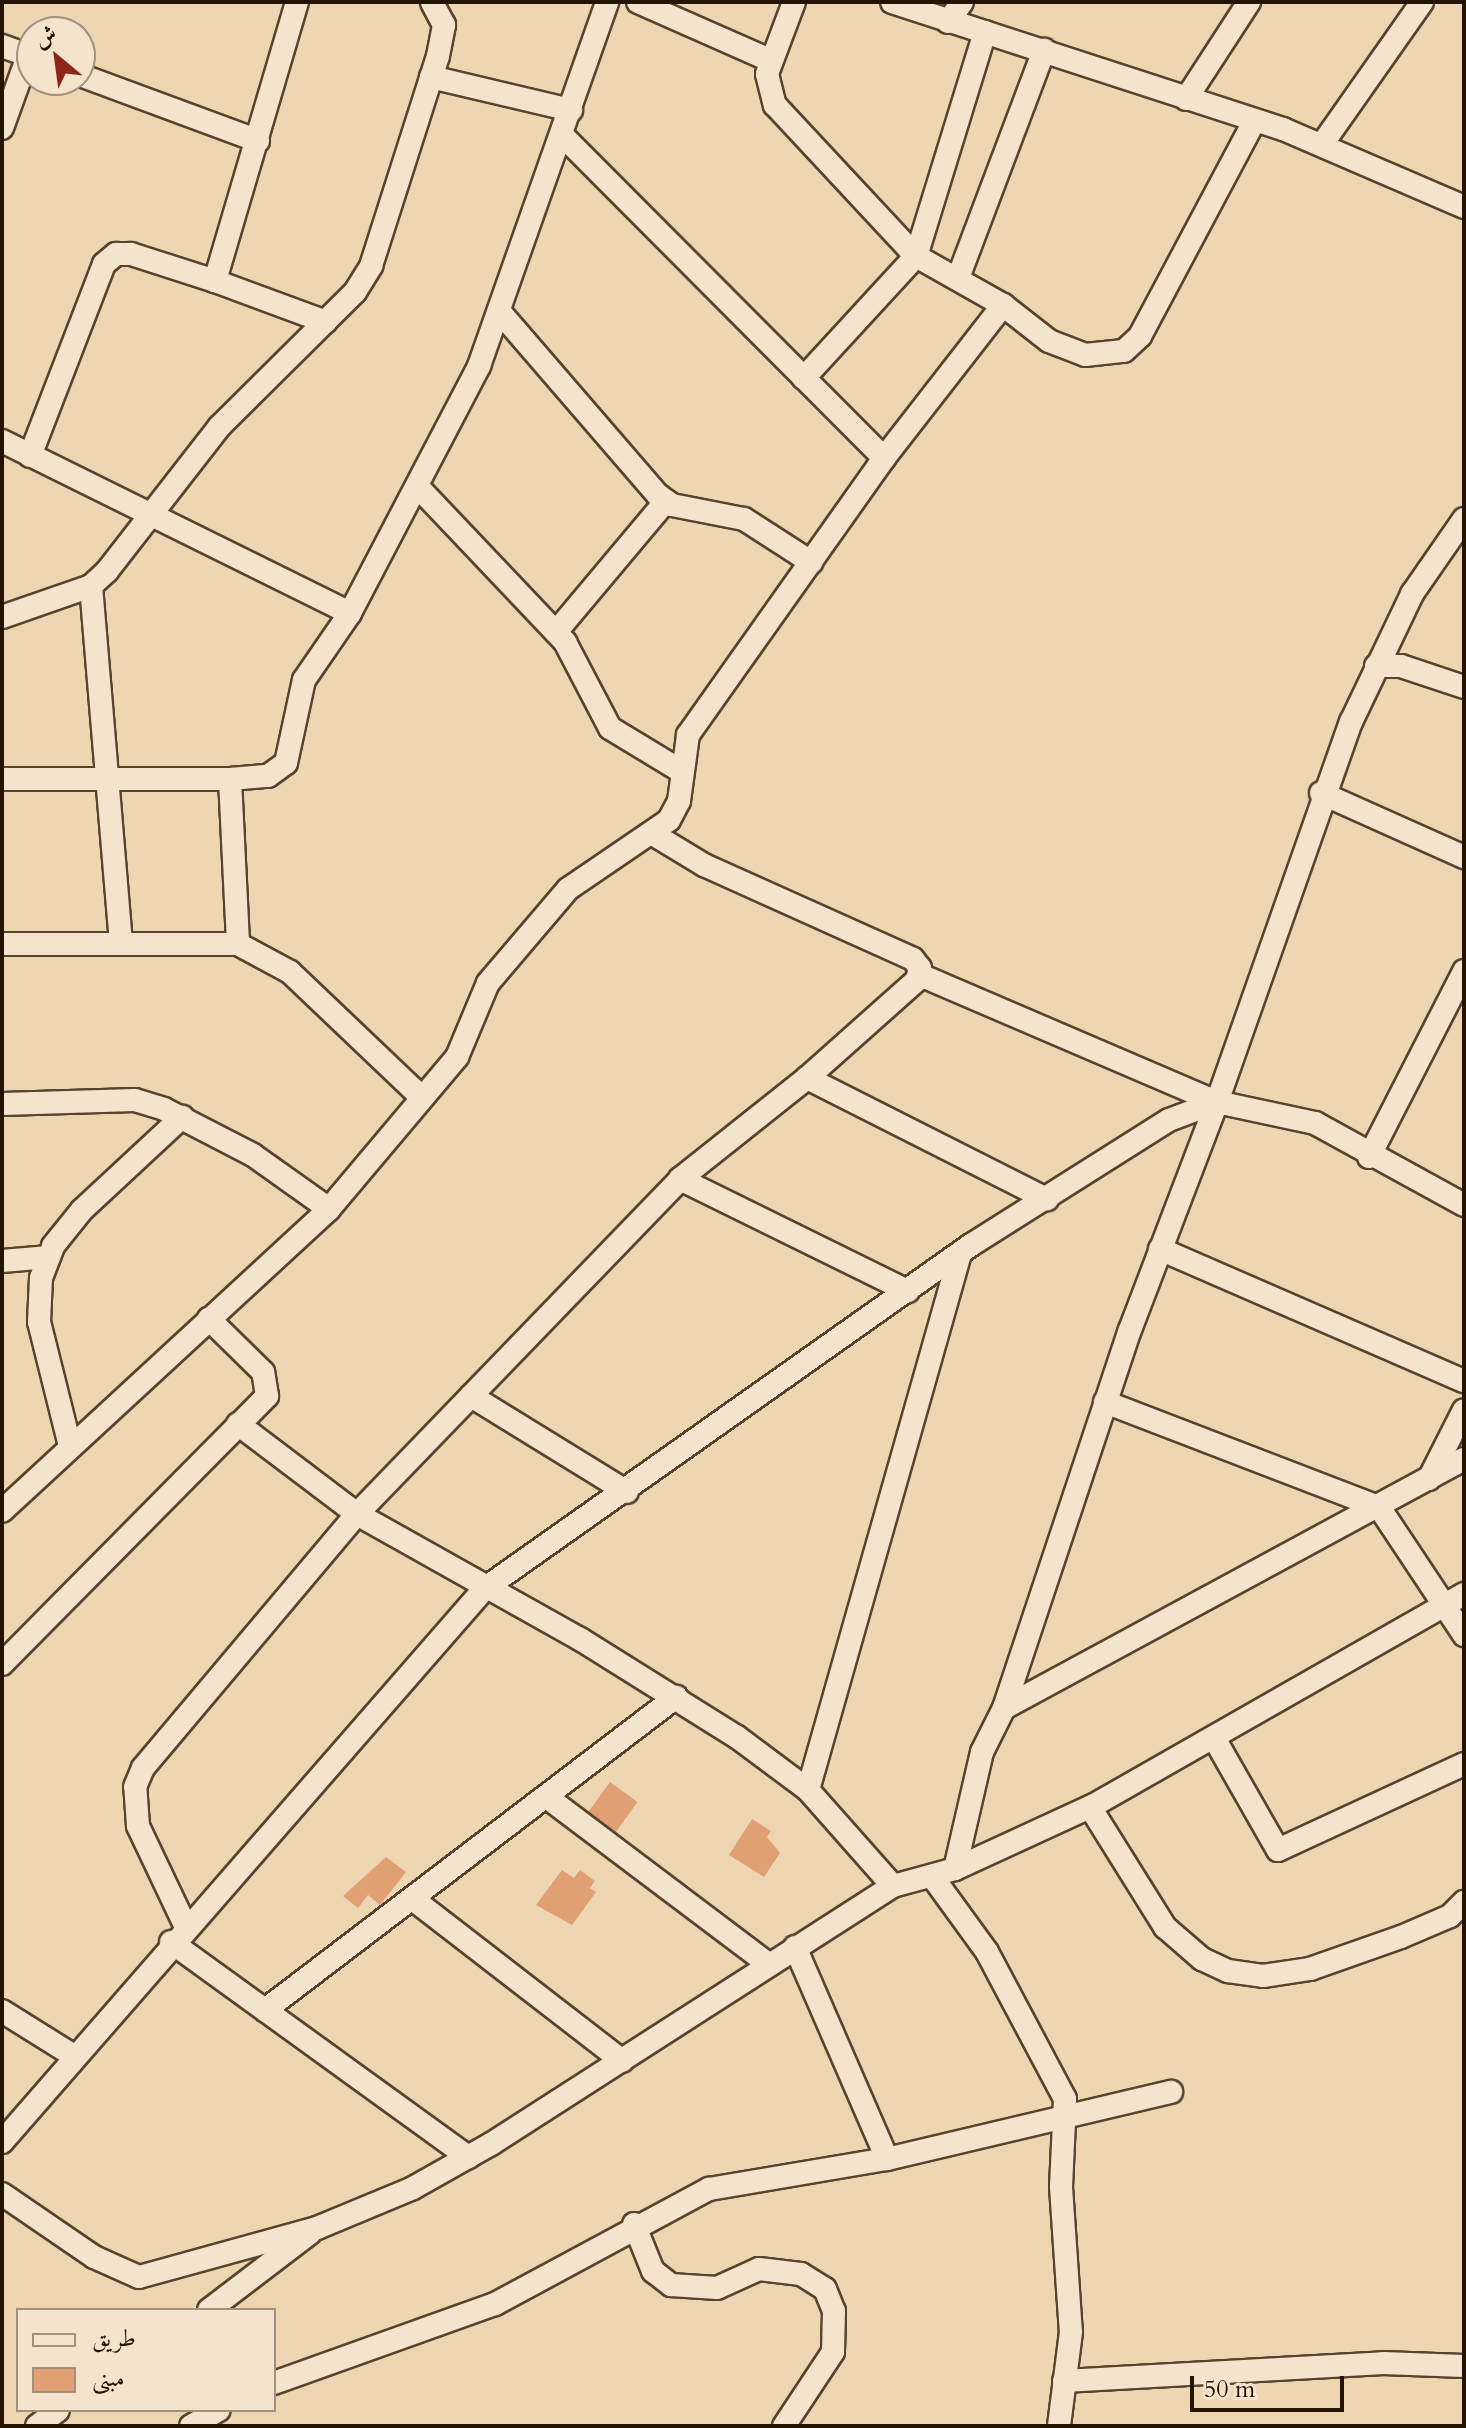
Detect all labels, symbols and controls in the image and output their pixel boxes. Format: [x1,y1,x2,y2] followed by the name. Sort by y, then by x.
[16,16,96,96] north arrow
[29,18,62,55] text: ش
[16,2308,276,2412] legend
[92,2322,136,2355] text: طريق
[1194,2360,1348,2410] scale bar
[92,2362,125,2395] text: مبنى
[1204,2373,1255,2406] text: 50 m

